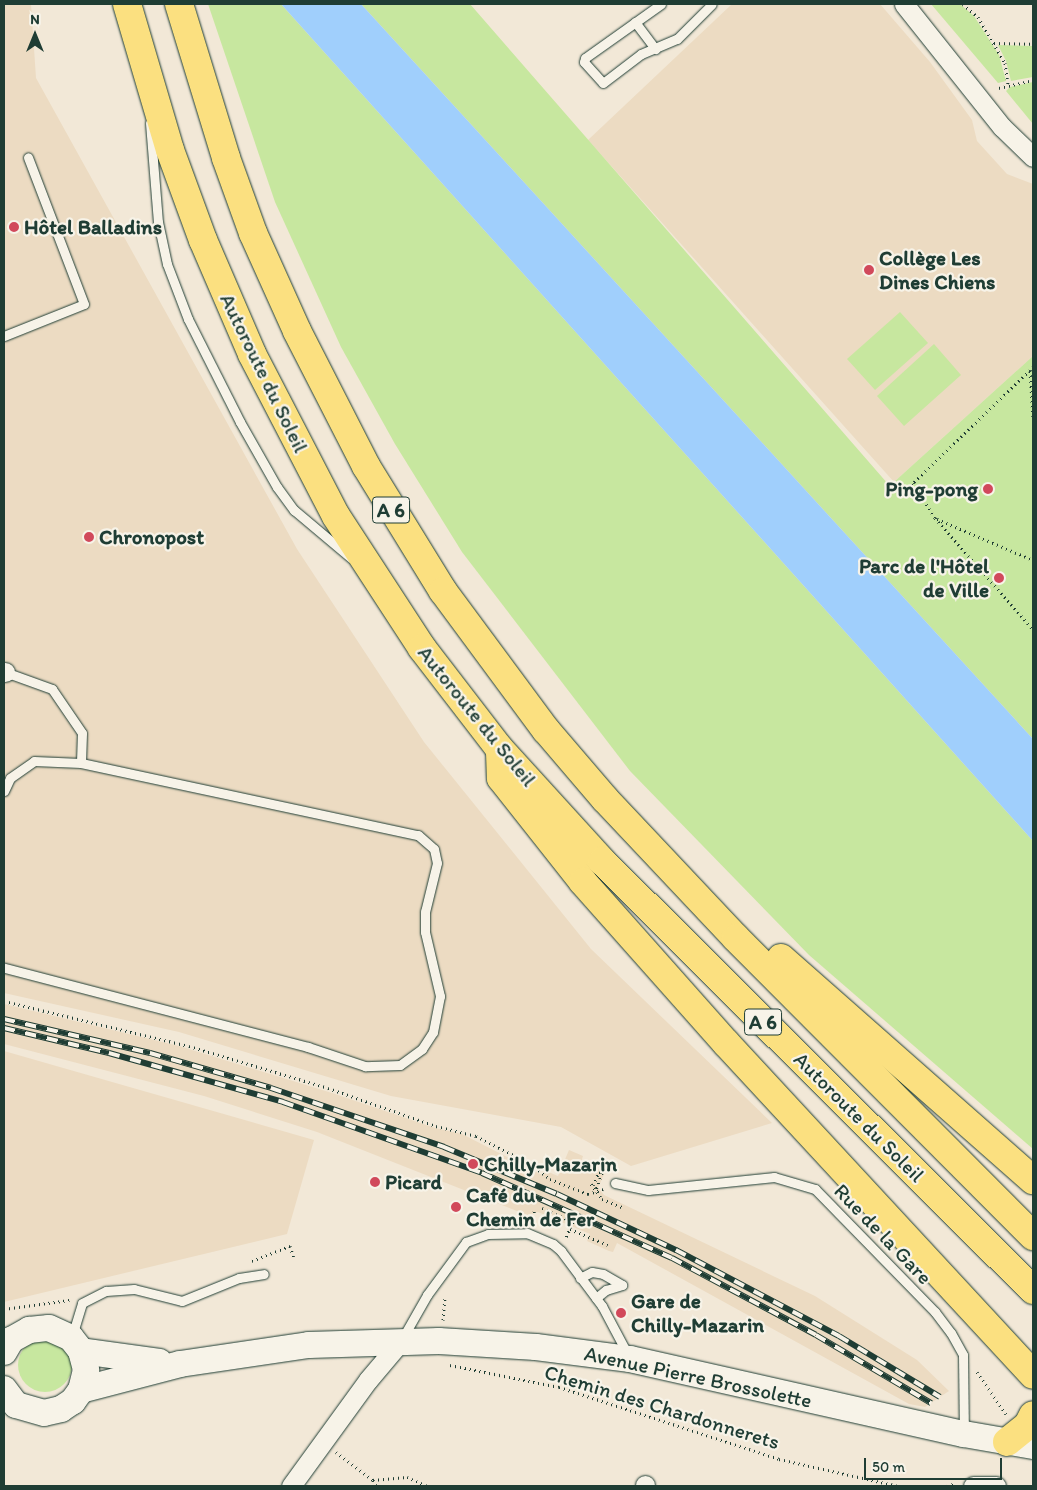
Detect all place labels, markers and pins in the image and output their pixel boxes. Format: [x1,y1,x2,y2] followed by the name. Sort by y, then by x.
[24,214,162,240] place label: Hôtel Balladins
[8,221,20,233] marker: Hôtel Balladins
[879,245,995,295] place label: Collège Les Dines Chiens
[863,264,875,276] marker: Collège Les Dines Chiens
[885,476,978,502] place label: Ping-pong
[982,483,994,495] marker: Ping-pong
[99,524,204,550] place label: Chronopost
[83,531,95,543] marker: Chronopost
[859,553,989,603] place label: Parc de l'Hôtel de Ville
[993,572,1005,584] marker: Parc de l'Hôtel de Ville
[484,1151,617,1177] place label: Chilly-Mazarin
[466,1157,480,1171] marker: Chilly-Mazarin
[385,1169,442,1195] place label: Picard
[369,1176,381,1188] marker: Picard
[466,1182,594,1232] place label: Café du Chemin de Fer
[450,1201,462,1213] marker: Café du Chemin de Fer
[631,1288,764,1338] place label: Gare de Chilly-Mazarin
[615,1307,627,1319] marker: Gare de Chilly-Mazarin

